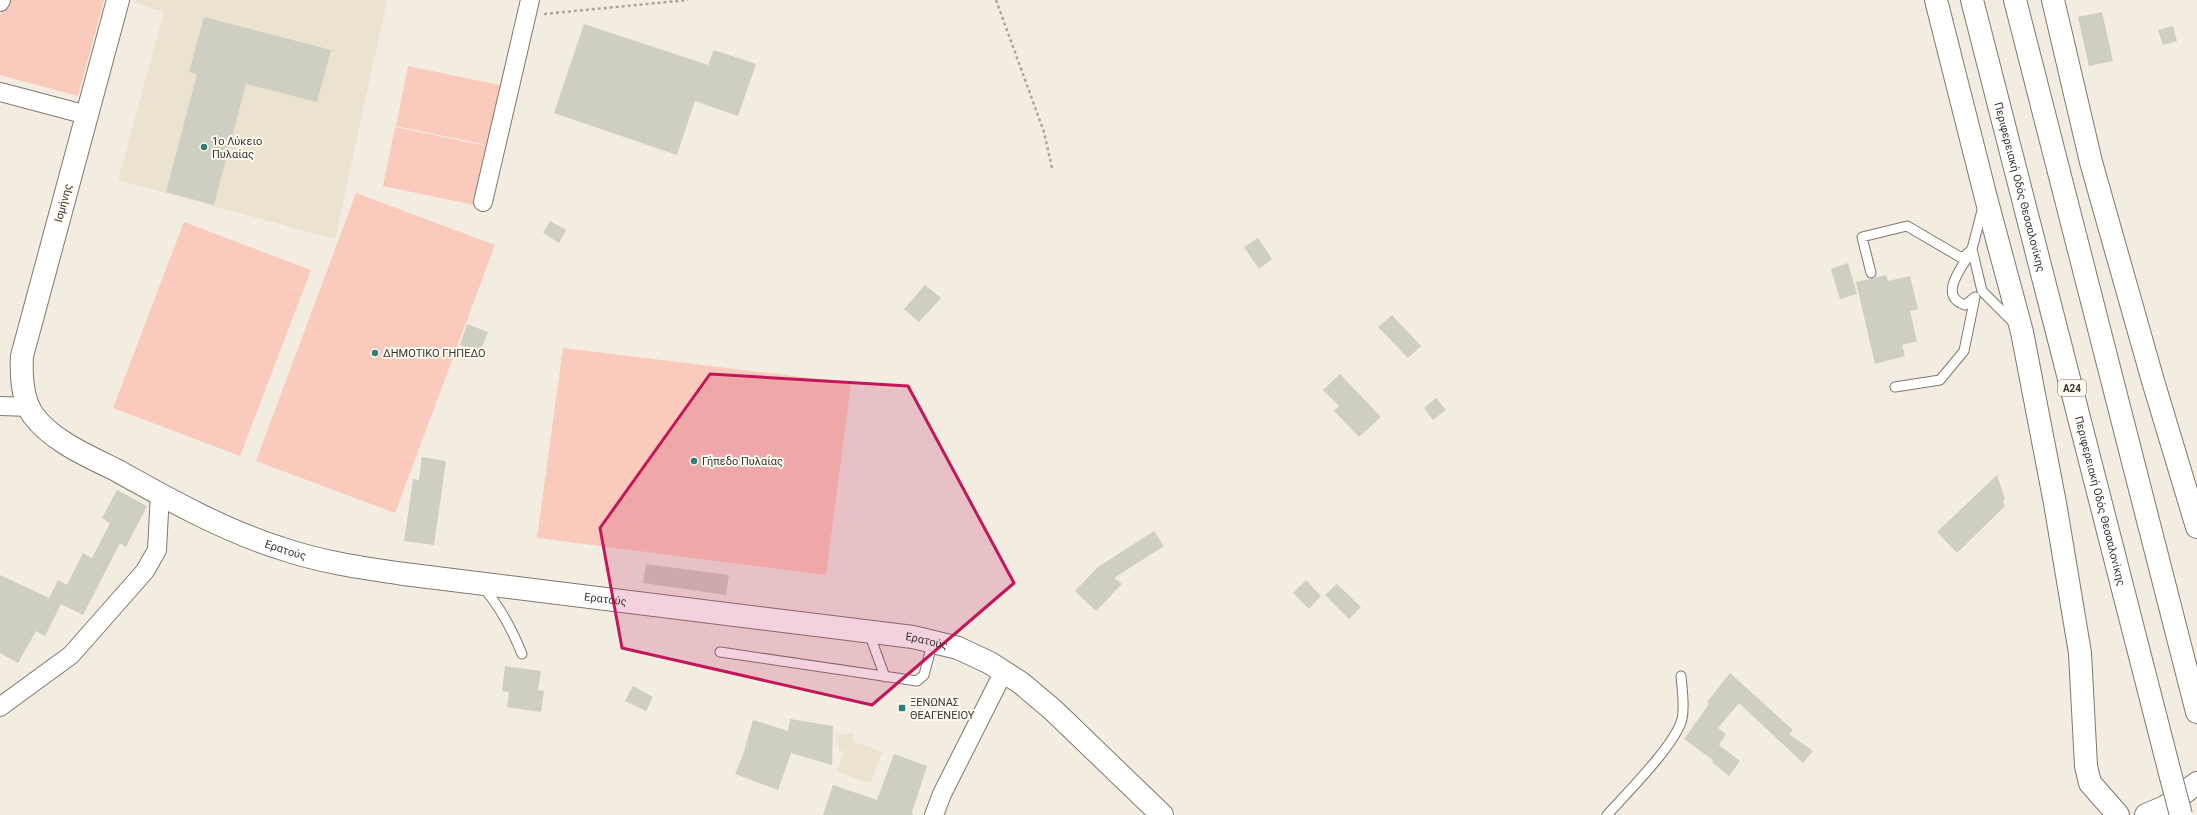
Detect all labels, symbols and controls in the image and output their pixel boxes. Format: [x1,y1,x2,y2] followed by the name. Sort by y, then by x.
[1991,101,2047,273] street label: Περιφερειακή Οδός Θεσσαλονίκης
[212,135,262,161] place label: 1ο Λύκειο Πυλαίας
[199,142,209,152] marker: 1ο Λύκειο Πυλαίας
[52,182,75,224] street label: Ισμήνης
[383,347,486,360] place label: ΔΗΜΟΤΙΚΟ ΓΗΠΕΔΟ
[370,348,380,358] marker: ΔΗΜΟΤΙΚΟ ΓΗΠΕΔΟ
[2058,380,2086,396] road number: Α24
[2072,415,2128,587] street label: Περιφερειακή Οδός Θεσσαλονίκης
[702,455,783,468] place label: Γήπεδο Πυλαίας
[689,456,699,466] marker: Γήπεδο Πυλαίας
[263,537,308,563] street label: Ερατούς
[583,590,627,609] street label: Ερατούς
[905,630,949,652] street label: Ερατούς
[910,696,975,722] place label: ΞΕΝΩΝΑΣ ΘΕΑΓΕΝΕΙΟΥ
[897,703,907,713] marker: ΞΕΝΩΝΑΣ ΘΕΑΓΕΝΕΙΟΥ

